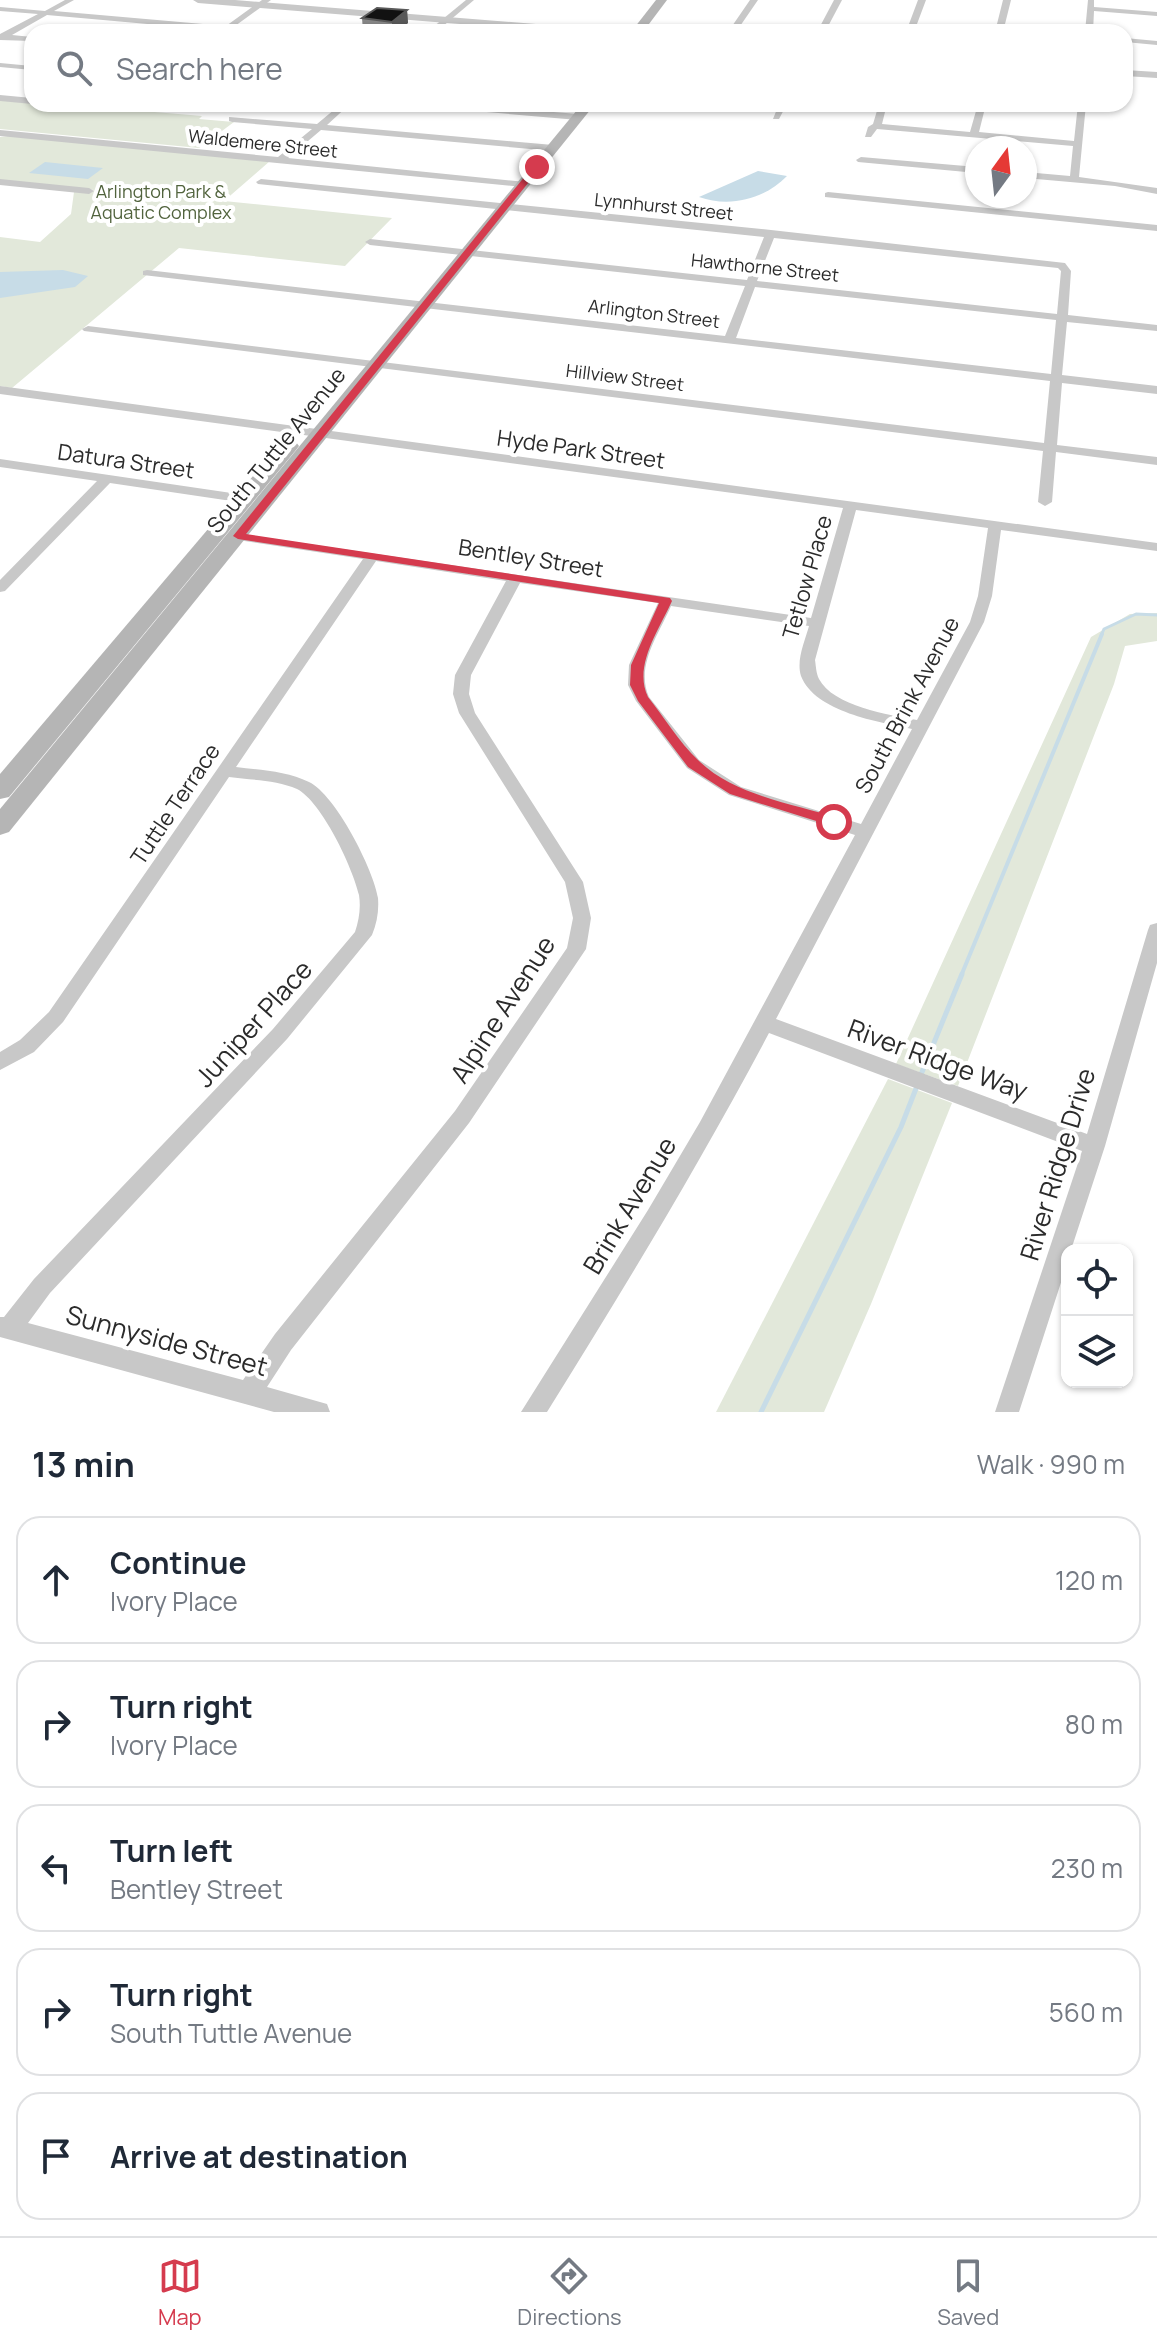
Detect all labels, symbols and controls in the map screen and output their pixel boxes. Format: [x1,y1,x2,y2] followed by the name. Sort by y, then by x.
[24,24,1133,112] search box
[52,46,96,90] icon: search
[116,48,283,89] text: Search here
[187,123,339,163] street label: Waldemere Street
[965,136,1037,208] north arrow
[519,149,555,185] route end
[90,179,232,224] park label: Arlington Park & Aquatic Complex
[593,187,735,225] street label: Lynnhurst Street
[690,247,840,287] street label: Hawthorne Street
[587,293,721,333] street label: Arlington Street
[565,358,685,396] street label: Hillview Street
[200,361,352,539] street label: South Tuttle Avenue
[495,422,667,476] street label: Hyde Park Street
[56,437,196,485] street label: Datura Street
[775,512,839,642] street label: Tetlow Place
[456,532,606,584] street label: Bentley Street
[848,611,966,799] street label: South Brink Avenue
[123,737,227,871] street label: Tuttle Terrace
[816,804,852,840] route start
[441,928,563,1090] street label: Alpine Avenue
[186,952,320,1094] street label: Juniper Place
[843,1010,1033,1108] street label: River Ridge Way
[1011,1063,1103,1265] street label: River Ridge Drive
[574,1130,684,1280] street label: Brink Avenue
[1061,1244,1133,1388] map controls
[1061,1244,1133,1316] button: locate
[62,1296,272,1384] street label: Sunnyside Street
[1061,1316,1133,1388] button: layers
[32,1441,135,1487] text: 13 min
[977,1446,1125,1482] text: Walk · 990 m
[110,1542,246,1583] text: Continue
[34,1558,78,1602] icon: ahead
[1055,1562,1123,1598] text: 120 m
[110,1583,238,1619] text: Ivory Place
[110,1686,253,1727] text: Turn right
[34,1702,78,1746] icon: right
[1065,1706,1123,1742] text: 80 m
[110,1727,238,1763] text: Ivory Place
[110,1830,233,1871] text: Turn left
[34,1846,78,1890] icon: left
[1051,1850,1123,1886] text: 230 m
[110,1871,283,1907] text: Bentley Street
[110,1974,253,2015] text: Turn right
[34,1990,78,2034] icon: right
[1049,1994,1123,2030] text: 560 m
[110,2015,352,2051] text: South Tuttle Avenue
[34,2134,78,2178] icon: arrive
[110,2136,408,2177] text: Arrive at destination
[158,2254,202,2332] tab: Map
[517,2254,622,2332] tab: Directions
[937,2254,999,2332] tab: Saved

